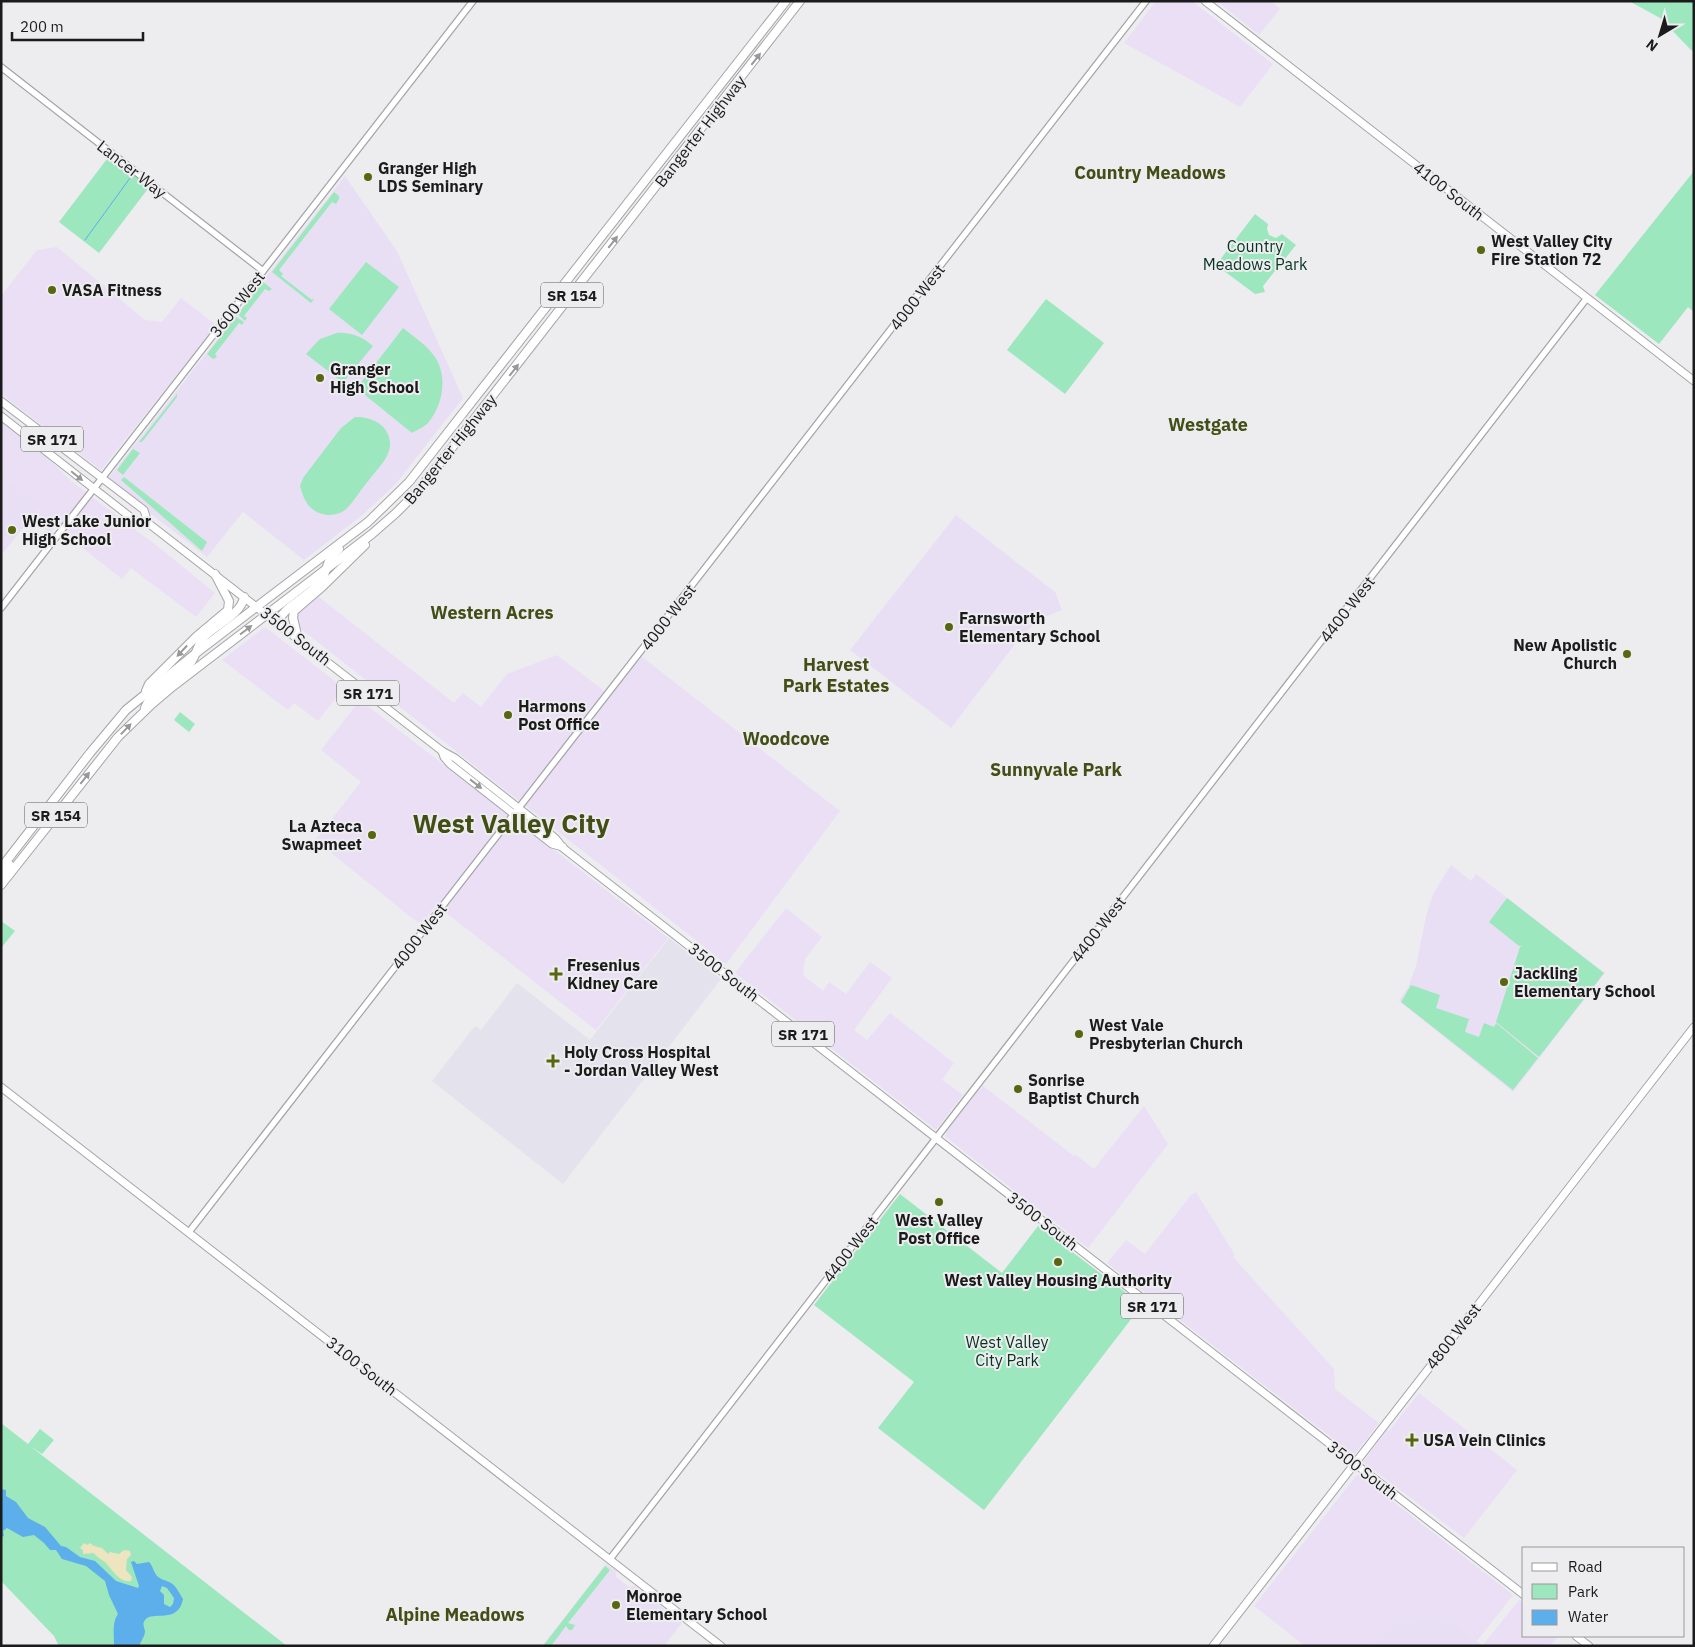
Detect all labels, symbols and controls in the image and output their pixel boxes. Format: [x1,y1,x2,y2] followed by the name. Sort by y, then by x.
[12,10,144,42] scale bar
[1635,10,1685,60] north arrow
[20,17,64,36] text: 200 m
[1642,35,1662,55] text: N
[751,53,762,66] one-way arrow
[650,71,750,191] street label: Bangerter Highway
[93,136,171,202] street label: Lancer Way
[1410,157,1488,225] street label: 4100 South
[378,158,483,196] place label: Granger High LDS Seminary
[1074,161,1226,184] district label: Country Meadows
[362,171,374,183] marker: Granger High LDS Seminary
[1491,231,1613,269] place label: West Valley City Fire Station 72
[608,236,619,249] one-way arrow
[1203,236,1308,274] park label: Country Meadows Park
[1475,244,1487,256] marker: West Valley City Fire Station 72
[885,260,949,334] street label: 4000 West
[205,267,269,341] street label: 3600 West
[62,280,162,300] place label: VASA Fitness
[541,282,603,308] road number: SR 154
[46,284,58,296] marker: VASA Fitness
[330,359,419,397] place label: Granger High School
[508,364,519,377] one-way arrow
[314,372,326,384] marker: Granger High School
[399,390,501,508] street label: Bangerter Highway
[1168,413,1248,436] district label: Westgate
[21,426,83,452] road number: SR 171
[70,471,84,481] one-way arrow
[22,511,152,549] place label: West Lake Junior High School
[6,524,18,536] marker: West Lake Junior High School
[1315,572,1379,646] street label: 4400 West
[636,580,700,654] street label: 4000 West
[430,601,554,624] district label: Western Acres
[257,602,335,670] street label: 3500 South
[959,608,1100,646] place label: Farnsworth Elementary School
[943,621,955,633] marker: Farnsworth Elementary School
[239,625,253,635] one-way arrow
[1513,635,1617,673] place label: New Apolistic Church
[176,645,188,657] one-way arrow
[1621,648,1633,660] marker: New Apolistic Church
[783,653,889,697] district label: Harvest Park Estates
[337,680,399,706] road number: SR 171
[518,696,600,734] place label: Harmons Post Office
[502,709,514,721] marker: Harmons Post Office
[120,723,132,735] one-way arrow
[742,727,830,750] district label: Woodcove
[990,758,1123,781] district label: Sunnyvale Park
[80,772,91,785] one-way arrow
[469,779,483,789] one-way arrow
[25,802,87,828] road number: SR 154
[412,806,610,840] district label: West Valley City
[282,816,362,854] place label: La Azteca Swapmeet
[366,829,378,841] marker: La Azteca Swapmeet
[1066,892,1130,966] street label: 4400 West
[387,899,451,973] street label: 4000 West
[685,938,763,1006] street label: 3500 South
[567,955,658,993] place label: Fresenius Kidney Care
[1514,963,1655,1001] place label: Jackling Elementary School
[549,967,563,981] marker: Fresenius Kidney Care
[1498,976,1510,988] marker: Jackling Elementary School
[1089,1015,1243,1053] place label: West Vale Presbyterian Church
[772,1022,834,1046] road number: SR 171
[1073,1028,1085,1040] marker: West Vale Presbyterian Church
[564,1042,719,1080] place label: Holy Cross Hospital - Jordan Valley West
[546,1054,560,1068] marker: Holy Cross Hospital - Jordan Valley West
[1028,1070,1140,1108] place label: Sonrise Baptist Church
[1012,1083,1024,1095] marker: Sonrise Baptist Church
[1004,1187,1082,1255] street label: 3500 South
[933,1196,945,1208] marker: West Valley Post Office
[895,1210,983,1248] place label: West Valley Post Office
[818,1212,882,1286] street label: 4400 West
[1052,1256,1064,1268] marker: West Valley Housing Authority
[944,1270,1172,1290] place label: West Valley Housing Authority
[1121,1294,1183,1318] road number: SR 171
[1421,1299,1485,1373] street label: 4800 West
[323,1332,401,1400] street label: 3100 South
[966,1332,1049,1370] park label: West Valley City Park
[1423,1430,1546,1450] place label: USA Vein Clinics
[1405,1433,1419,1447] marker: USA Vein Clinics
[1324,1436,1402,1504] street label: 3500 South
[1522,1547,1685,1637] legend
[1568,1557,1603,1576] text: Road
[1568,1582,1598,1601] text: Park
[626,1586,767,1624] place label: Monroe Elementary School
[610,1599,622,1611] marker: Monroe Elementary School
[385,1603,525,1626] district label: Alpine Meadows
[1568,1607,1609,1626] text: Water

